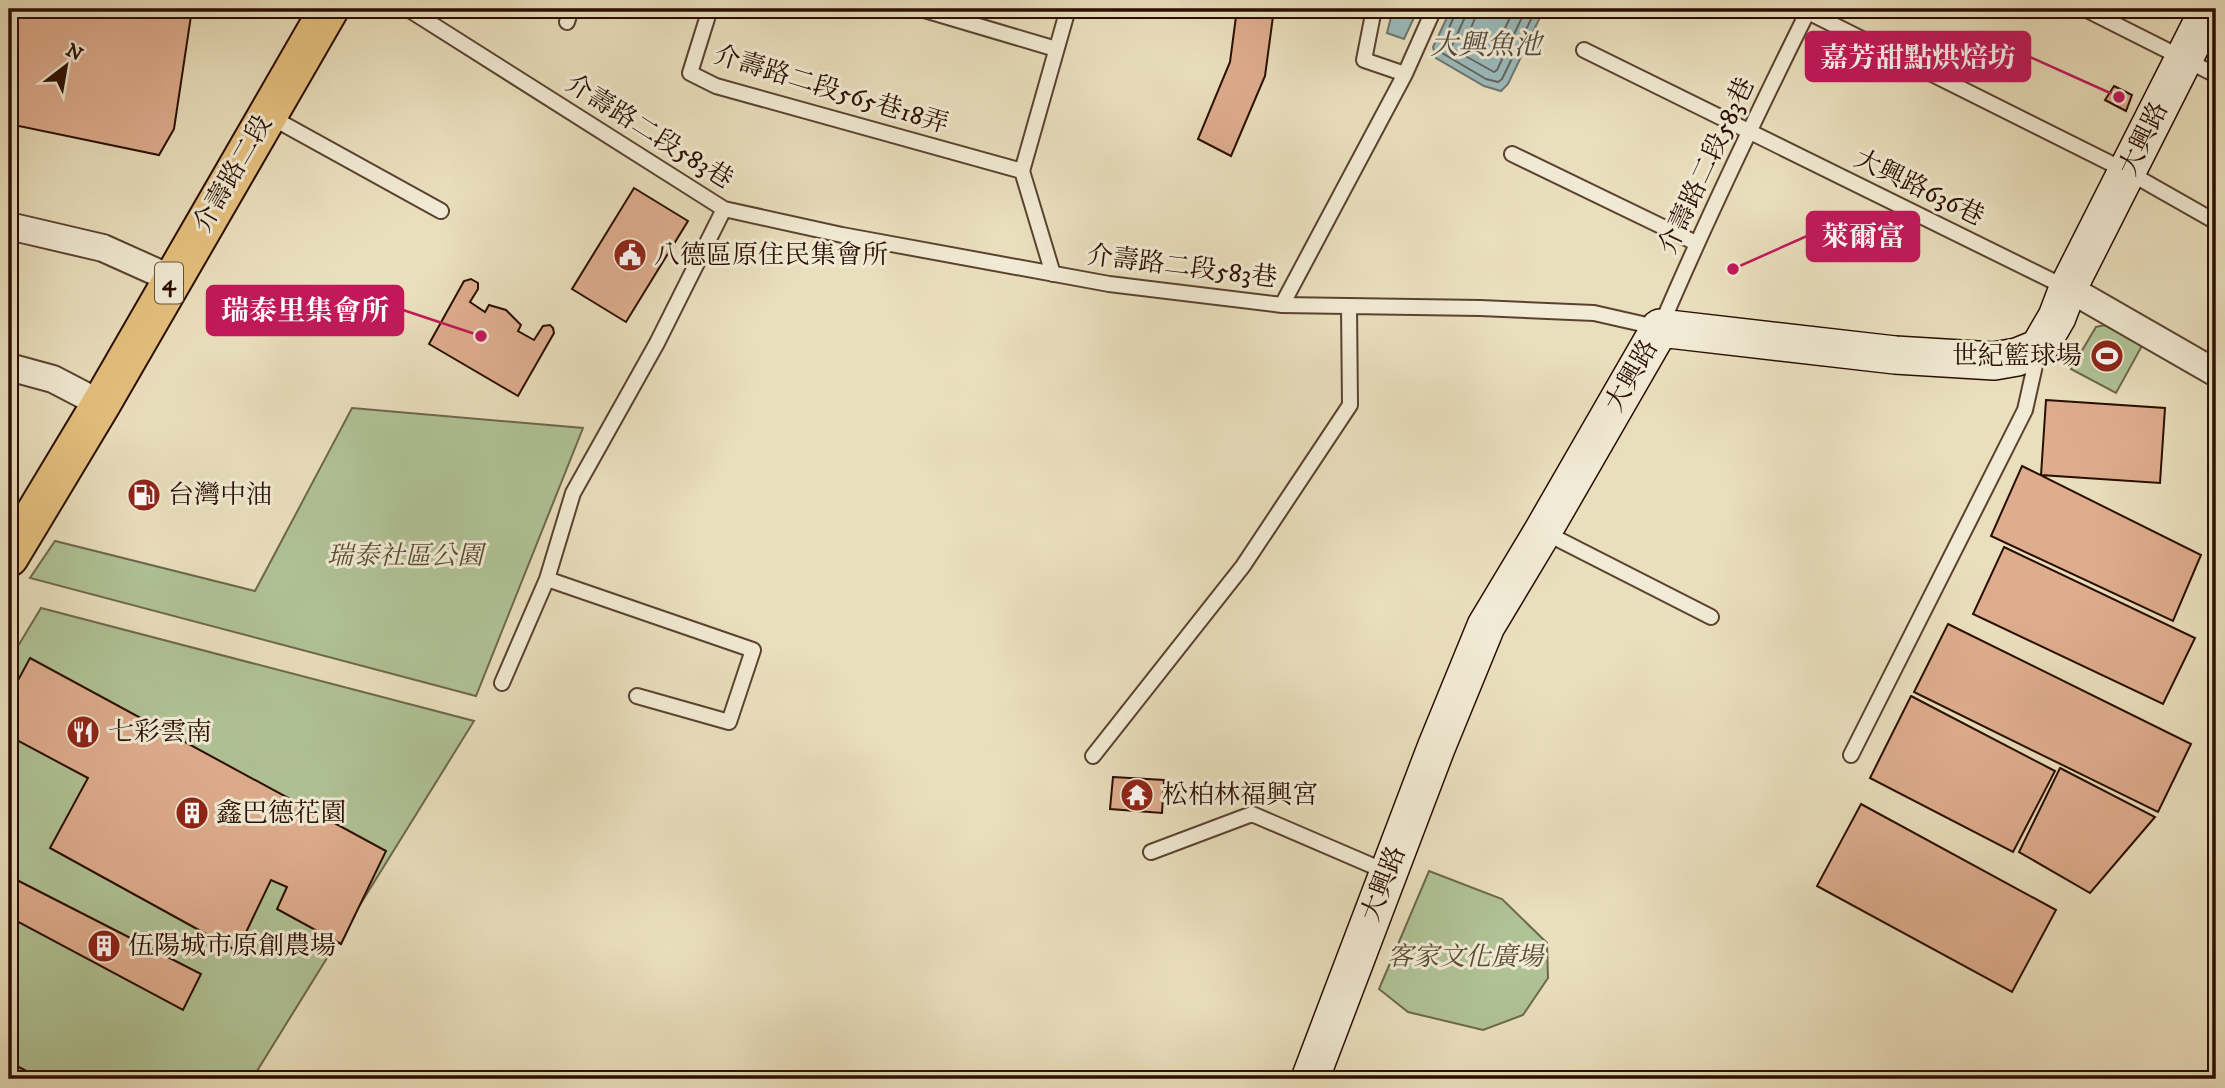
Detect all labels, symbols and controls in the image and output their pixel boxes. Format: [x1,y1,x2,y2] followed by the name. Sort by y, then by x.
[1430,28,1545,63] water label: 大興魚池
[32,32,102,102] north arrow
[1806,32,2030,81] callout: 嘉芳甜點烘焙坊
[61,39,87,67] text: N
[710,39,952,141] street label: 介壽路二段565巷18弄
[1820,41,2016,76] text: 嘉芳甜點烘焙坊
[559,67,739,197] street label: 介壽路二段583巷
[1652,72,1762,260] street label: 介壽路二段583巷
[2112,97,2176,181] street label: 大興路
[186,109,280,239] street label: 介壽路二段
[1849,142,1989,234] street label: 大興路636巷
[1807,212,1919,261] callout: 萊爾富
[1821,220,1905,255] text: 萊爾富
[611,236,649,274] public building icon: 八德區原住民集會所
[654,239,888,272] place label: 八德區原住民集會所
[1085,239,1279,295] street label: 介壽路二段583巷
[155,262,183,304] road number: 4
[207,286,403,335] callout: 瑞泰里集會所
[221,294,389,329] text: 瑞泰里集會所
[1598,334,1666,418] street label: 大興路
[2088,337,2126,375] sports icon: 世紀籃球場
[1952,340,2082,373] place label: 世紀籃球場
[125,476,163,514] fuel station icon: 台灣中油
[168,479,272,512] place label: 台灣中油
[327,540,487,573] park label: 瑞泰社區公園
[64,713,102,751] restaurant icon: 七彩雲南
[108,716,212,749] place label: 七彩雲南
[1118,776,1156,814] temple icon: 松柏林福興宮
[1162,779,1318,812] place label: 松柏林福興宮
[173,794,211,832] building icon: 鑫巴德花園
[216,797,346,830] place label: 鑫巴德花園
[1355,842,1413,926] street label: 大興路
[85,927,123,965] building icon: 伍陽城市原創農場
[128,930,336,963] place label: 伍陽城市原創農場
[1387,941,1545,974] park label: 客家文化廣場

